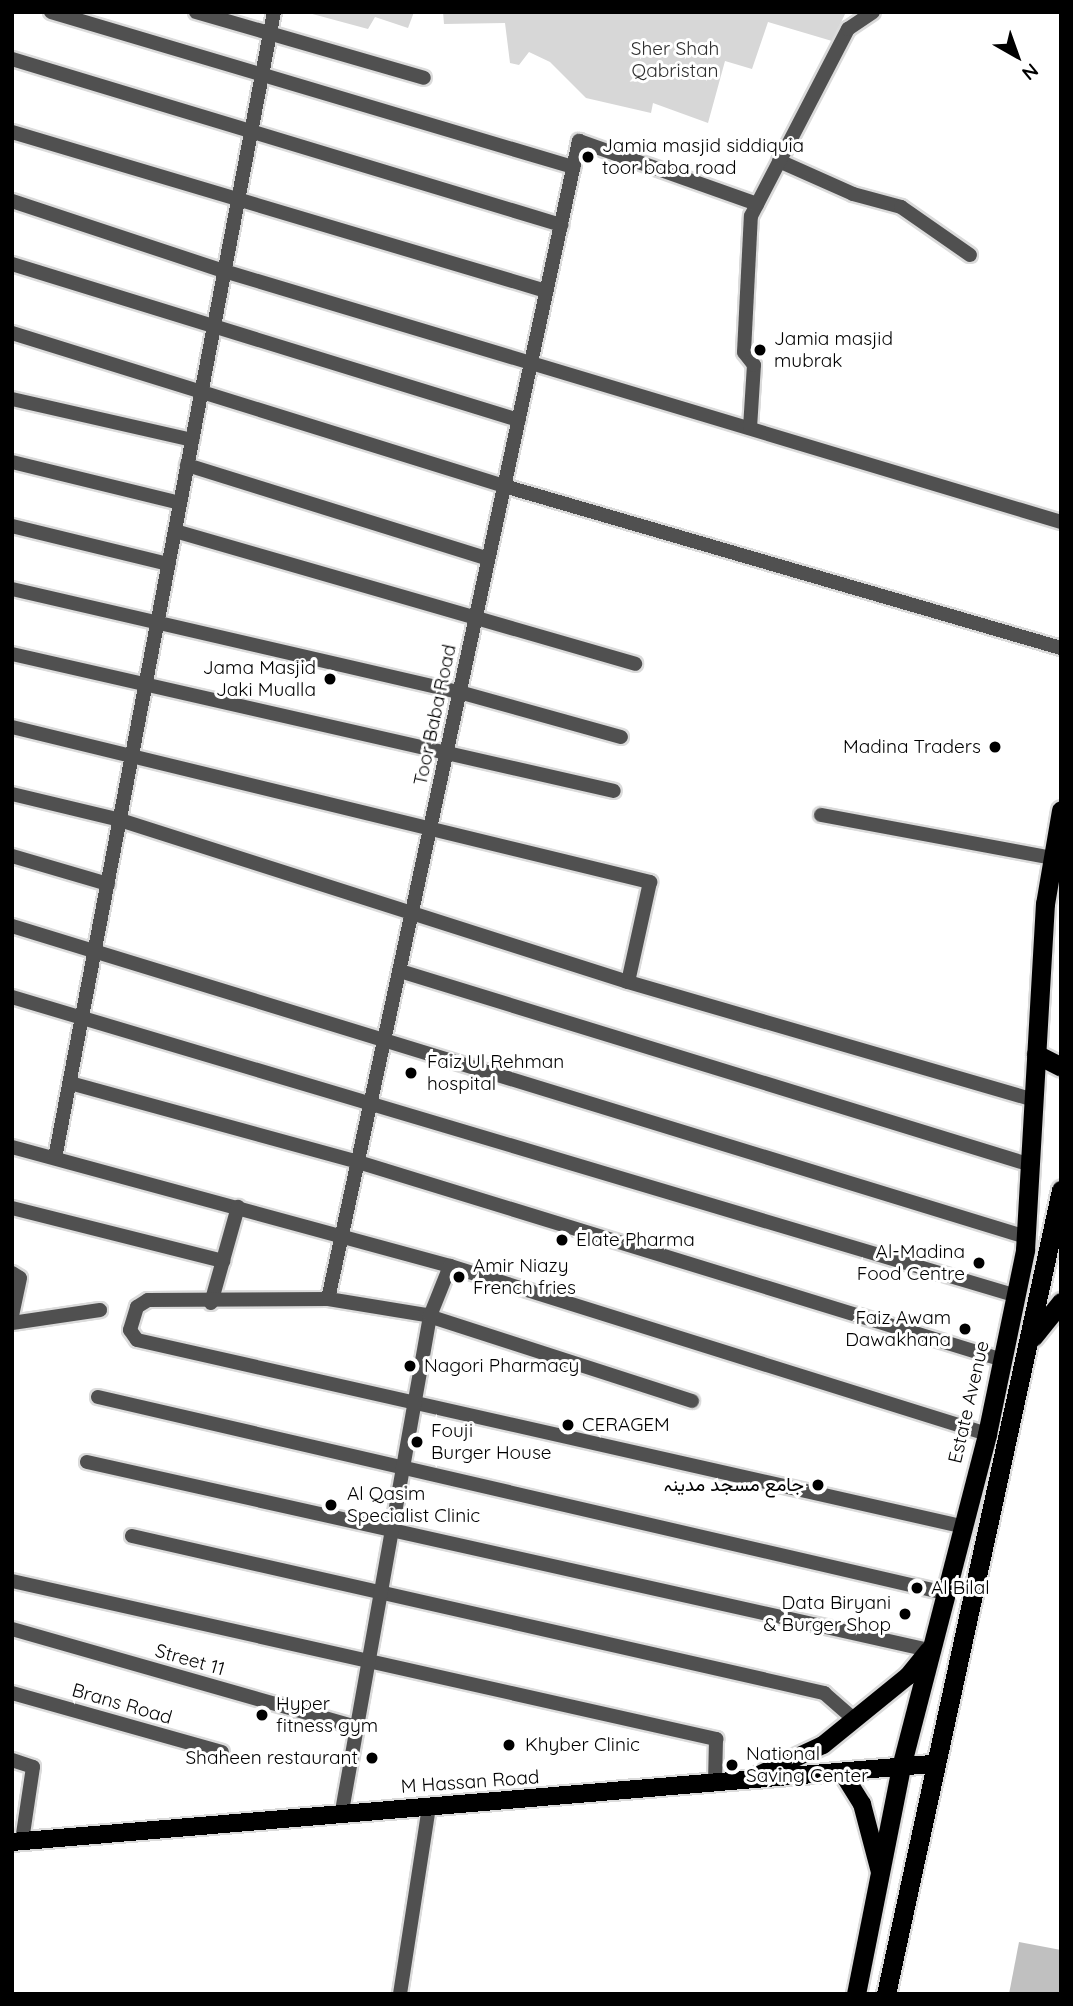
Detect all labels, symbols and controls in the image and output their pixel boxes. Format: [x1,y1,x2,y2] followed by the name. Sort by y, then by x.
[982,21,1052,91] north arrow
[631,38,719,82] park label: Sher Shah Qabristan
[1017,58,1044,86] text: N
[602,135,804,179] place label: Jamia masjid siddiquia toor baba road
[580,149,596,165] marker: Jamia masjid siddiquia toor baba road
[774,328,893,372] place label: Jamia masjid mubrak
[752,342,768,358] marker: Jamia masjid mubrak
[409,642,461,788] street label: Toor Baba Road
[203,657,316,701] place label: Jama Masjid Jaki Mualla
[322,671,338,687] marker: Jama Masjid Jaki Mualla
[843,736,981,758] place label: Madina Traders
[987,739,1003,755] marker: Madina Traders
[427,1051,564,1095] place label: Faiz Ul Rehman hospital
[401,1063,421,1083] marker: Faiz Ul Rehman hospital
[576,1229,695,1251] place label: Elate Pharma
[554,1232,570,1248] marker: Elate Pharma
[857,1241,965,1285] place label: Al-Madina Food Centre
[473,1255,576,1299] place label: Amir Niazy French fries
[971,1255,987,1271] marker: Al-Madina Food Centre
[451,1269,467,1285] marker: Amir Niazy French fries
[845,1307,951,1351] place label: Faiz Awam Dawakhana
[957,1321,973,1337] marker: Faiz Awam Dawakhana
[944,1339,994,1465] street label: Estate Avenue
[424,1355,579,1377] place label: Nagori Pharmacy
[402,1358,418,1374] marker: Nagori Pharmacy
[582,1414,670,1436] place label: CERAGEM
[560,1417,576,1433] marker: CERAGEM
[431,1420,552,1464] place label: Fouji Burger House
[409,1434,425,1450] marker: Fouji Burger House
[664,1474,804,1496] place label: جامع مسجد مدینہ
[810,1477,826,1493] marker: جامع مسجد مدینہ
[347,1483,480,1527] place label: Al Qasim Specialist Clinic
[321,1495,341,1515] marker: Al Qasim Specialist Clinic
[931,1577,990,1599] place label: Al Bilal
[909,1580,925,1596] marker: Al Bilal
[764,1592,891,1636] place label: Data Biryani & Burger Shop
[897,1606,913,1622] marker: Data Biryani & Burger Shop
[153,1639,227,1681] street label: Street 11
[69,1679,175,1729] street label: Brans Road
[276,1693,378,1737] place label: Hyper fitness gym
[254,1707,270,1723] marker: Hyper fitness gym
[525,1734,640,1756] place label: Khyber Clinic
[499,1735,519,1755] marker: Khyber Clinic
[746,1743,869,1787] place label: National Saving Center
[185,1747,358,1769] place label: Shaheen restaurant
[364,1750,380,1766] marker: Shaheen restaurant
[724,1757,740,1773] marker: National Saving Center
[400,1766,540,1798] street label: M Hassan Road

